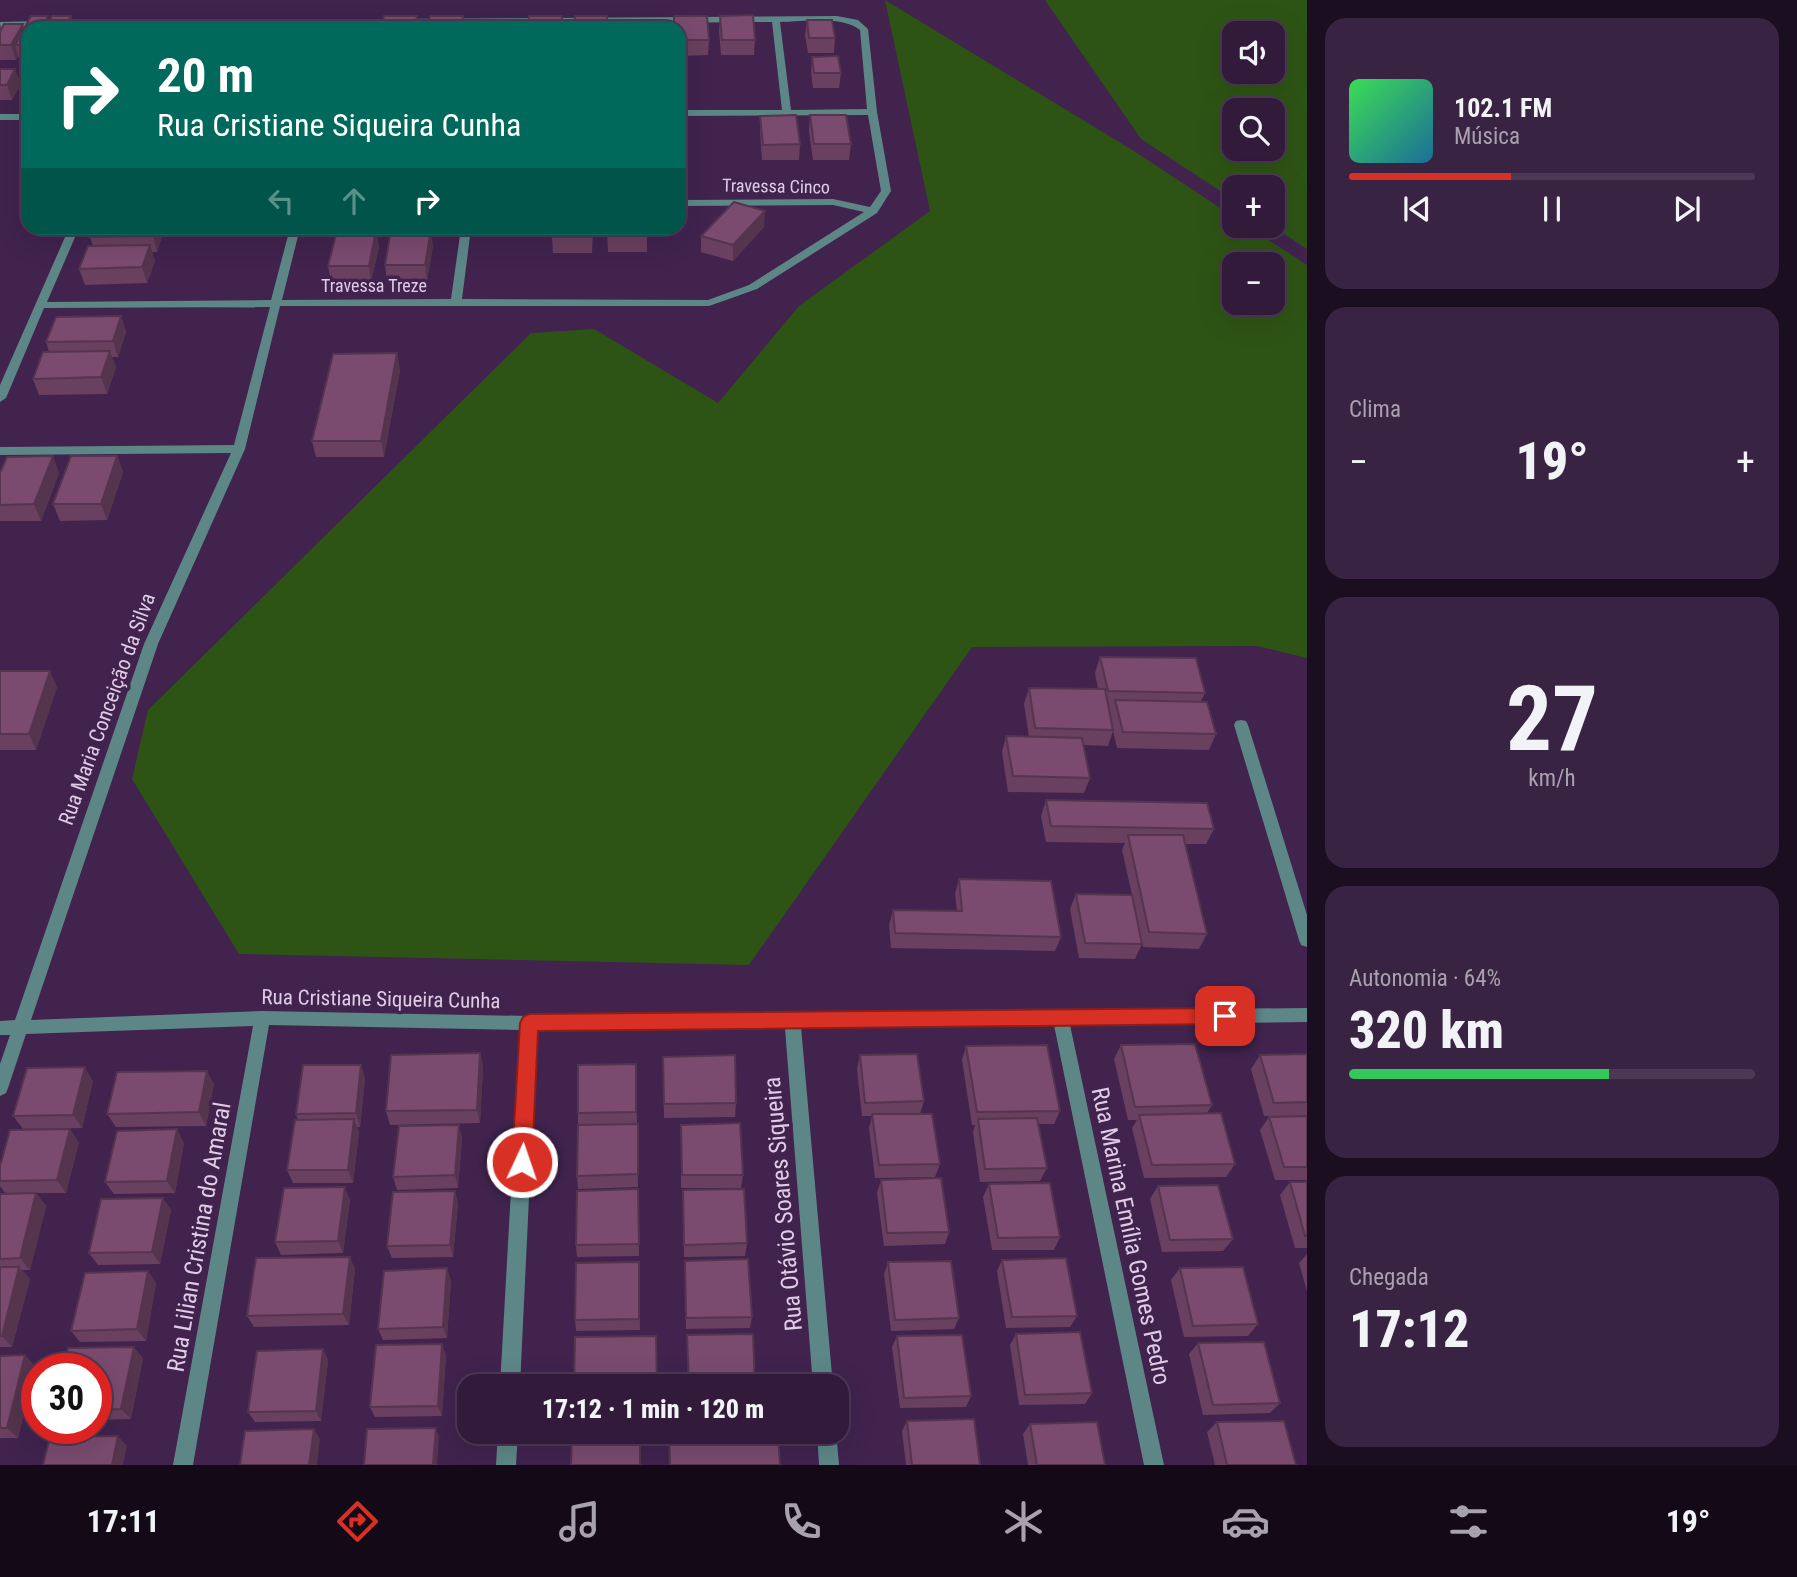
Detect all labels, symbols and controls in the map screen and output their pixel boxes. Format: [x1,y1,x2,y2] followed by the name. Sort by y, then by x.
[1222,21,1285,315] map controls
[1222,21,1285,84] button: sound
[157,47,254,104] text: 20 m
[42,49,133,140] icon: right
[1454,93,1552,123] text: 102.1 FM
[1222,98,1285,161] button: search
[157,106,521,144] text: Rua Cristiane Siqueira Cunha
[1454,123,1520,150] text: Música
[722,175,830,197] street label: Travessa Cinco
[1222,175,1285,238] button: +
[262,182,300,220] icon: left
[335,182,373,220] icon: ahead
[408,182,446,220] icon: right
[1398,190,1436,228] icon: previous
[1533,190,1571,228] icon: pause
[1668,190,1706,228] icon: next
[1222,252,1285,315] button: −
[321,275,427,296] street label: Travessa Treze
[1349,396,1401,423] text: Clima
[1515,431,1589,492] text: 19°
[1349,440,1368,484] text: −
[1736,440,1755,484] text: +
[54,590,160,828] street label: Rua Maria Conceição da Silva
[1506,666,1598,772] text: 27
[1528,765,1576,792] text: km/h
[1349,965,1501,992] text: Autonomia · 64%
[261,985,501,1013] street label: Rua Cristiane Siqueira Cunha
[1195,986,1255,1046] pin
[1206,997,1244,1035] icon: arrive
[1349,1000,1504,1061] text: 320 km
[758,1076,808,1332] street label: Rua Otávio Soares Siqueira
[1086,1085,1176,1387] street label: Rua Marina Emília Gomes Pedro
[161,1100,237,1374] street label: Rua Lilian Cristina do Amaral
[485,1125,559,1199] position arrow
[1349,1264,1429,1291] text: Chegada
[1349,1299,1469,1360] text: 17:12
[21,1353,112,1444] speed limit sign: 30
[542,1394,764,1424] text: 17:12 · 1 min · 120 m
[333,1497,382,1546] icon: directions
[555,1497,604,1546] icon: music
[777,1497,826,1546] icon: phone
[999,1497,1048,1546] icon: climate
[1221,1497,1270,1546] icon: car
[1444,1497,1493,1546] icon: filters
[87,1502,160,1540] text: 17:11
[1666,1502,1710,1540] text: 19°

